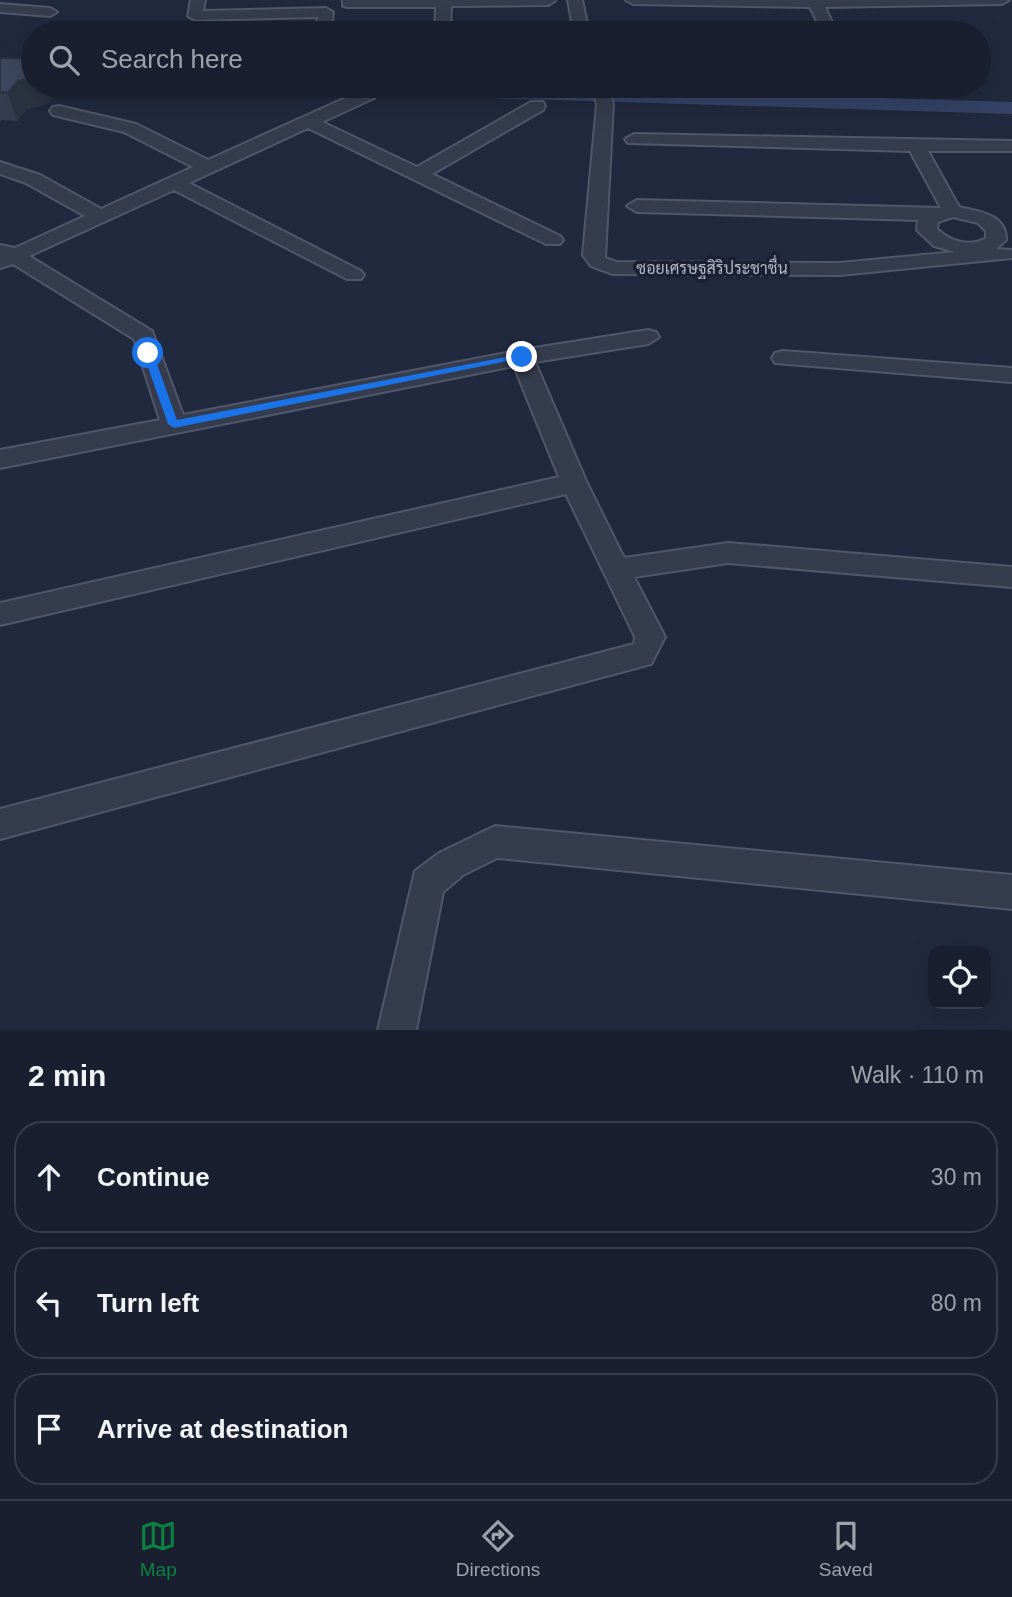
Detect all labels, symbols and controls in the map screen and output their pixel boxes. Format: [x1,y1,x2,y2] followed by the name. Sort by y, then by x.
[21,21,991,98] search box
[45,41,83,79] icon: search
[101,44,243,74] text: Search here
[636,254,788,279] street label: ซอยเศรษฐสิริประชาชื่น
[132,337,163,368] route start
[506,341,537,372] route end
[928,946,991,1009] map controls
[928,946,991,1009] button: locate
[28,1059,106,1092] text: 2 min
[851,1062,984,1088] text: Walk · 110 m
[30,1158,68,1196] icon: ahead
[97,1162,210,1192] text: Continue
[931,1164,982,1190] text: 30 m
[30,1284,68,1322] icon: left
[97,1288,199,1318] text: Turn left
[931,1290,982,1316] text: 80 m
[30,1410,68,1448] icon: arrive
[97,1414,348,1444] text: Arrive at destination
[139,1517,177,1581] tab: Map
[456,1517,540,1581] tab: Directions
[819,1517,873,1581] tab: Saved

